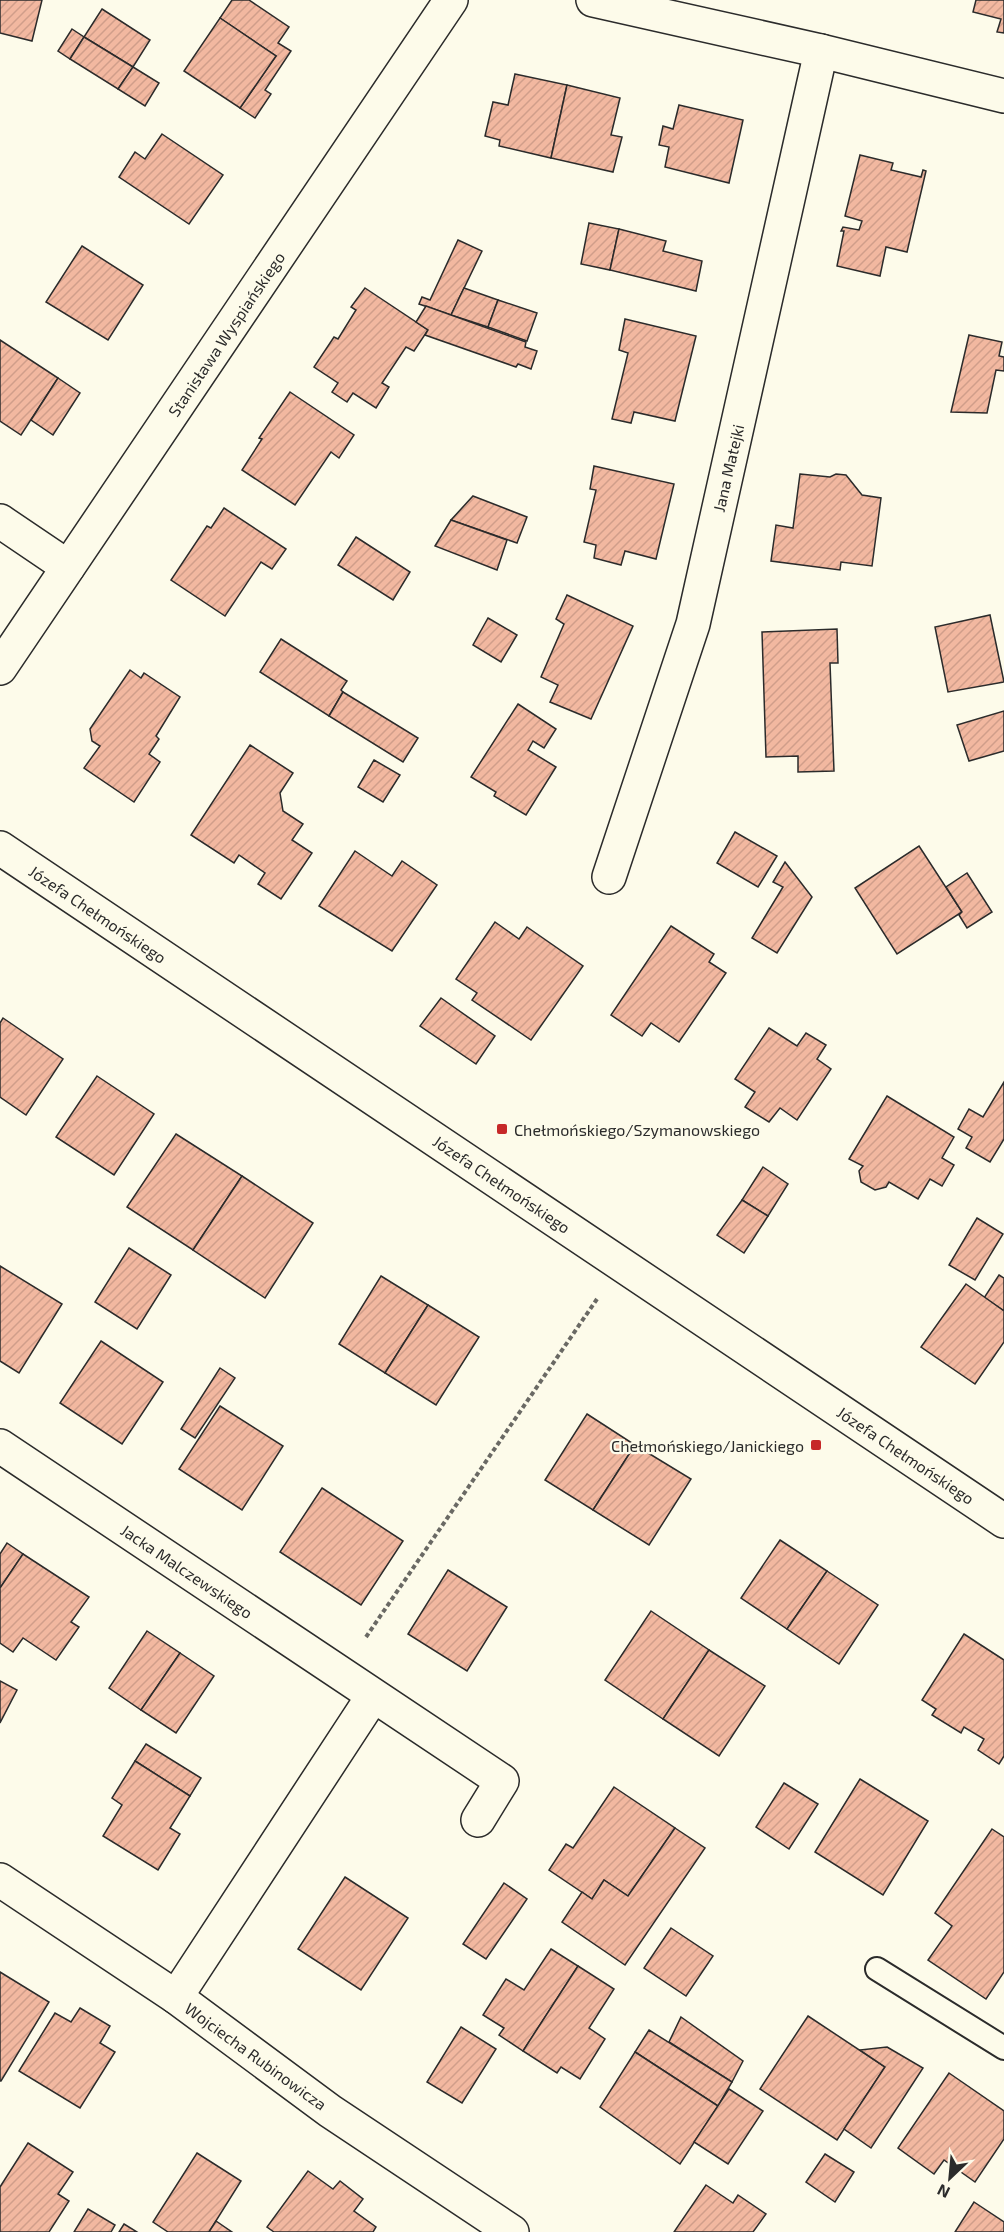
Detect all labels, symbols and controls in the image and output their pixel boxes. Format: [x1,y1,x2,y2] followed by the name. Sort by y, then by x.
[164,248,288,420] street label: Stanisława Wyspiańskiego
[709,422,748,514] street label: Jana Matejki
[26,861,170,967] street label: Józefa Chełmońskiego
[514,1120,760,1139] place label: Chełmońskiego/Szymanowskiego
[495,1122,509,1136] marker: Chełmońskiego/Szymanowskiego
[430,1131,574,1237] street label: Józefa Chełmońskiego
[834,1402,978,1508] street label: Józefa Chełmońskiego
[611,1436,804,1455] place label: Chełmońskiego/Janickiego
[809,1438,823,1452] marker: Chełmońskiego/Janickiego
[118,1520,256,1622] street label: Jacka Malczewskiego
[181,1998,330,2115] street label: Wojciecha Rubinowicza
[920,2148,980,2208] north arrow
[934,2181,953,2203] text: N

